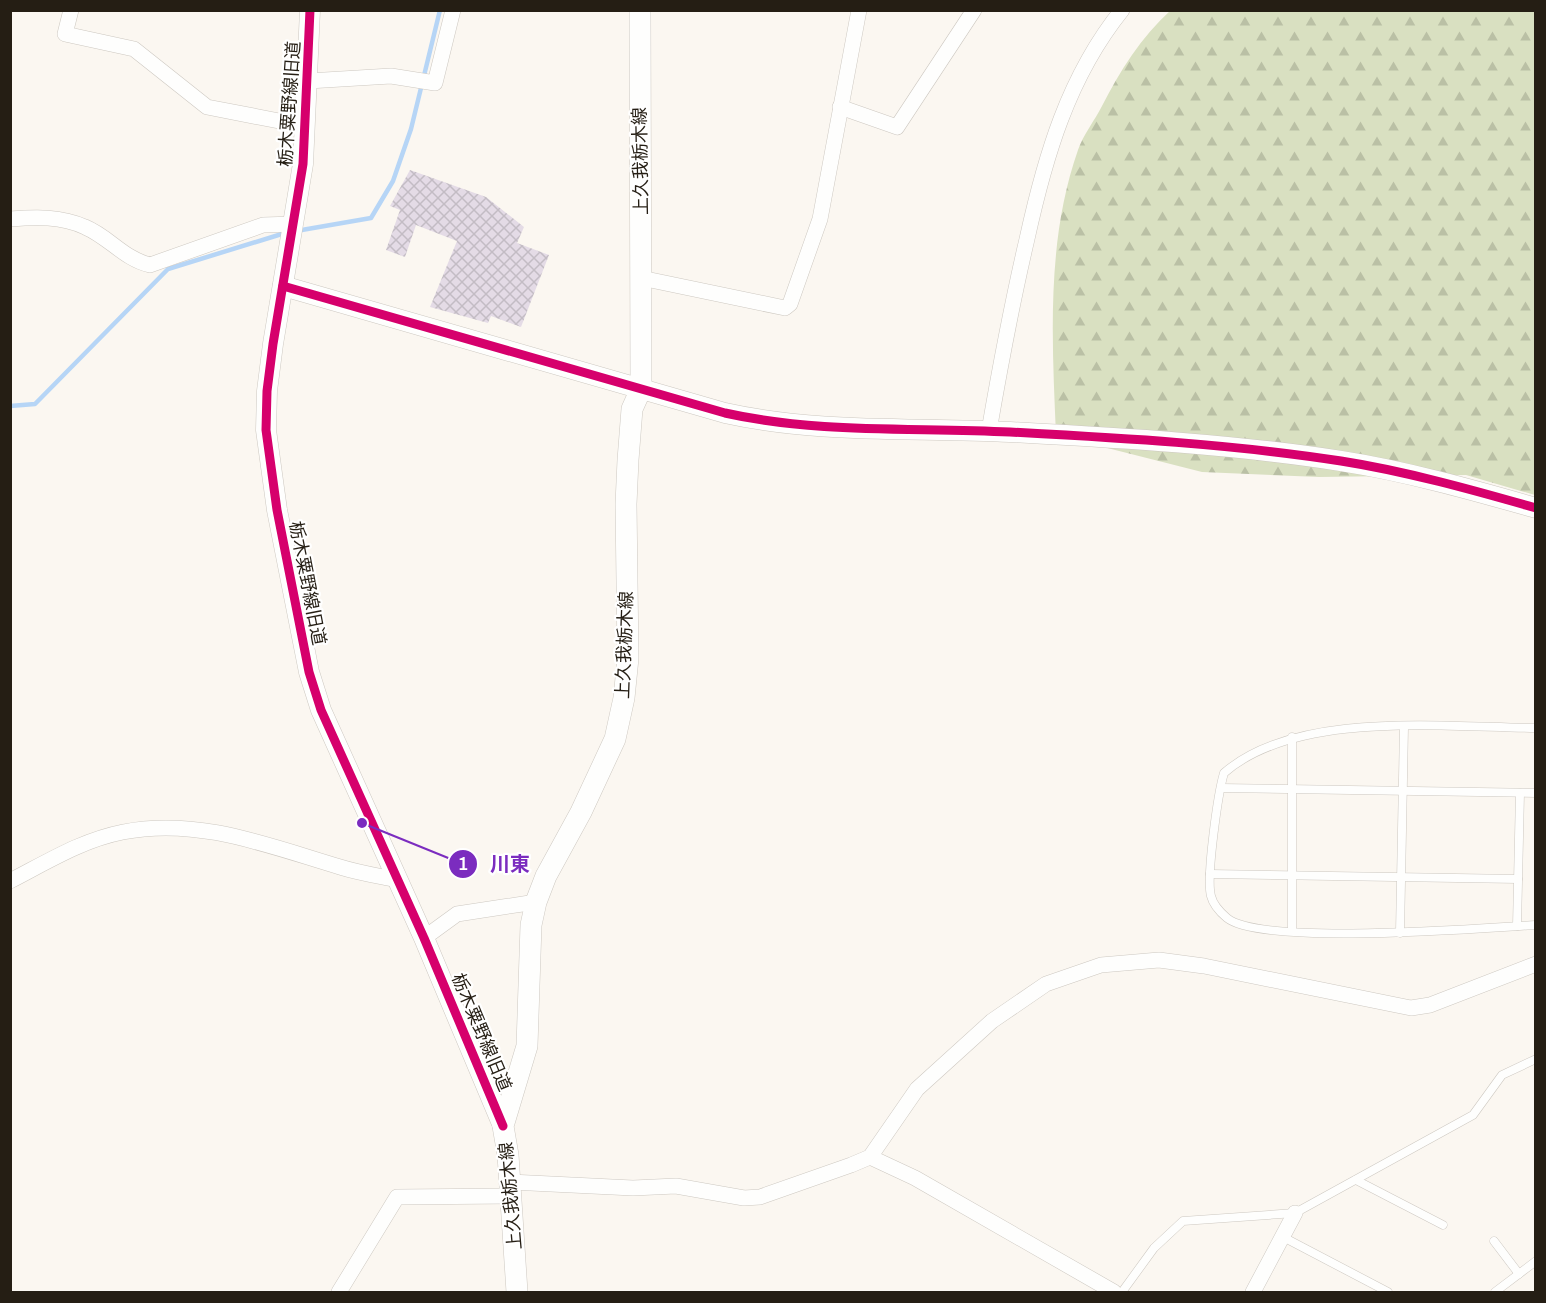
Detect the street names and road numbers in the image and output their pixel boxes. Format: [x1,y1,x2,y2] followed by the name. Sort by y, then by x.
[272,40,306,168] street label: 栃木粟野線旧道
[627,107,653,215] street label: 上久我栃木線
[284,519,332,647] street label: 栃木粟野線旧道
[610,591,638,699] street label: 上久我栃木線
[446,969,518,1095] street label: 栃木粟野線旧道
[493,1141,527,1251] street label: 上久我栃木線

